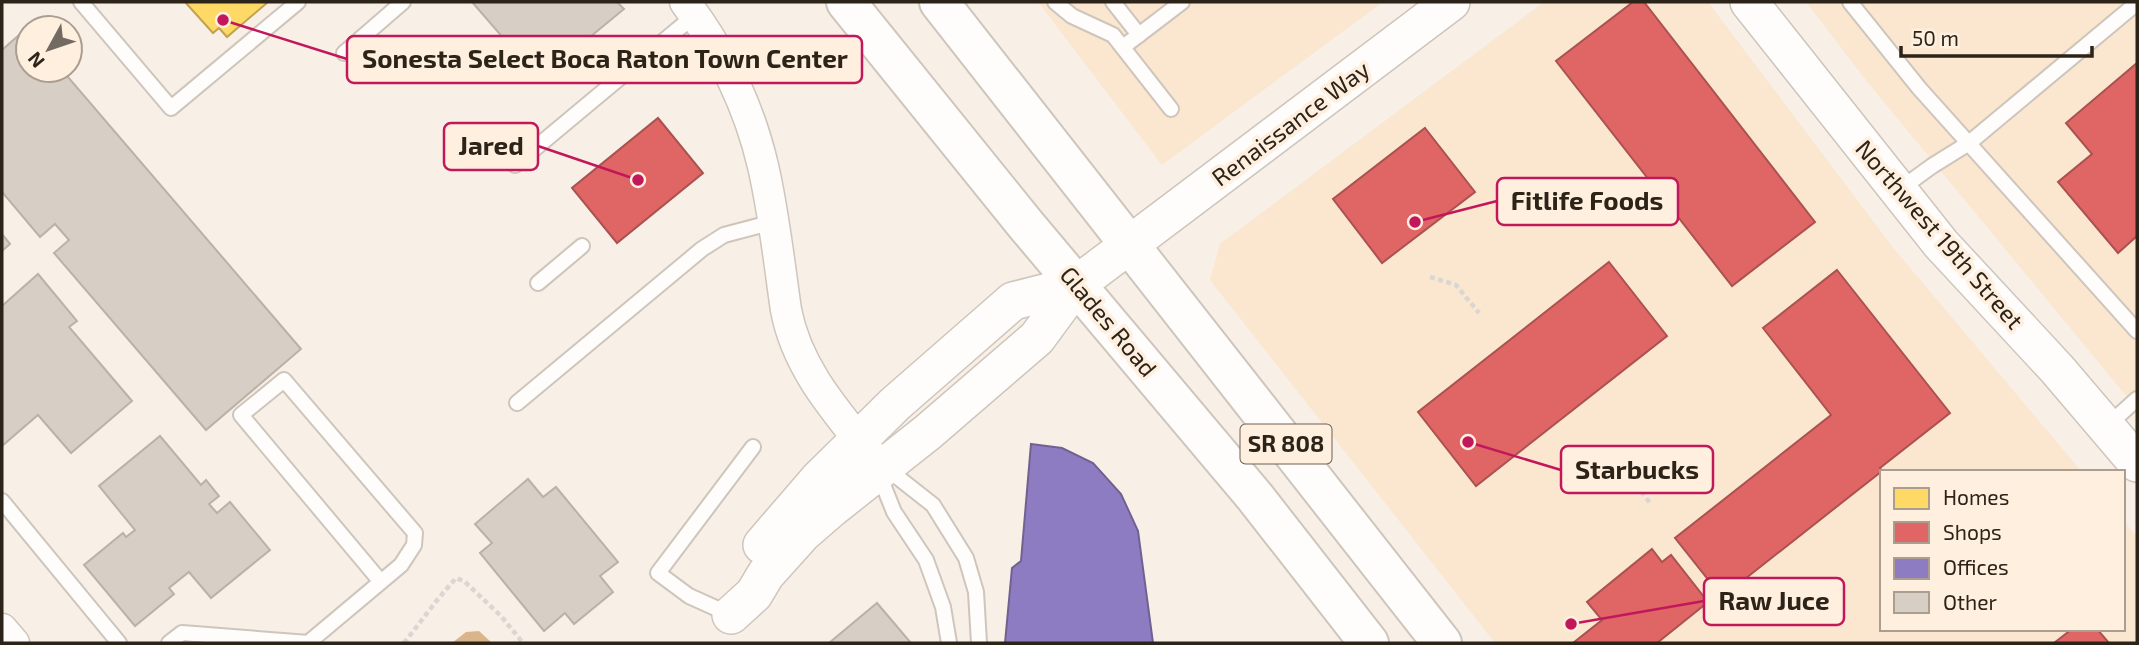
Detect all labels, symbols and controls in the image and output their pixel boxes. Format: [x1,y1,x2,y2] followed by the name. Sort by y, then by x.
[14,14,84,84] north arrow
[1901,14,2092,58] scale bar
[1912,25,1959,50] text: 50 m
[347,36,862,83] callout: Sonesta Select Boca Raton Town Center
[362,42,848,73] text: Sonesta Select Boca Raton Town Center
[22,48,49,73] text: N
[1206,54,1375,192] street label: Renaissance Way
[444,123,538,170] callout: Jared
[458,129,524,160] text: Jared
[1850,134,2030,334] street label: Northwest 19th Street
[1497,178,1678,225] callout: Fitlife Foods
[1511,184,1663,215] text: Fitlife Foods
[1055,260,1164,382] street label: Glades Road
[1240,424,1332,464] road number: SR 808
[1561,446,1713,493] callout: Starbucks
[1575,453,1699,484] text: Starbucks
[1880,470,2125,631] legend
[1943,484,2009,509] text: Homes
[1943,519,2002,544] text: Shops
[1943,554,2009,579] text: Offices
[1704,578,1844,625] callout: Raw Juce
[1718,584,1830,615] text: Raw Juce
[1943,589,1998,614] text: Other

